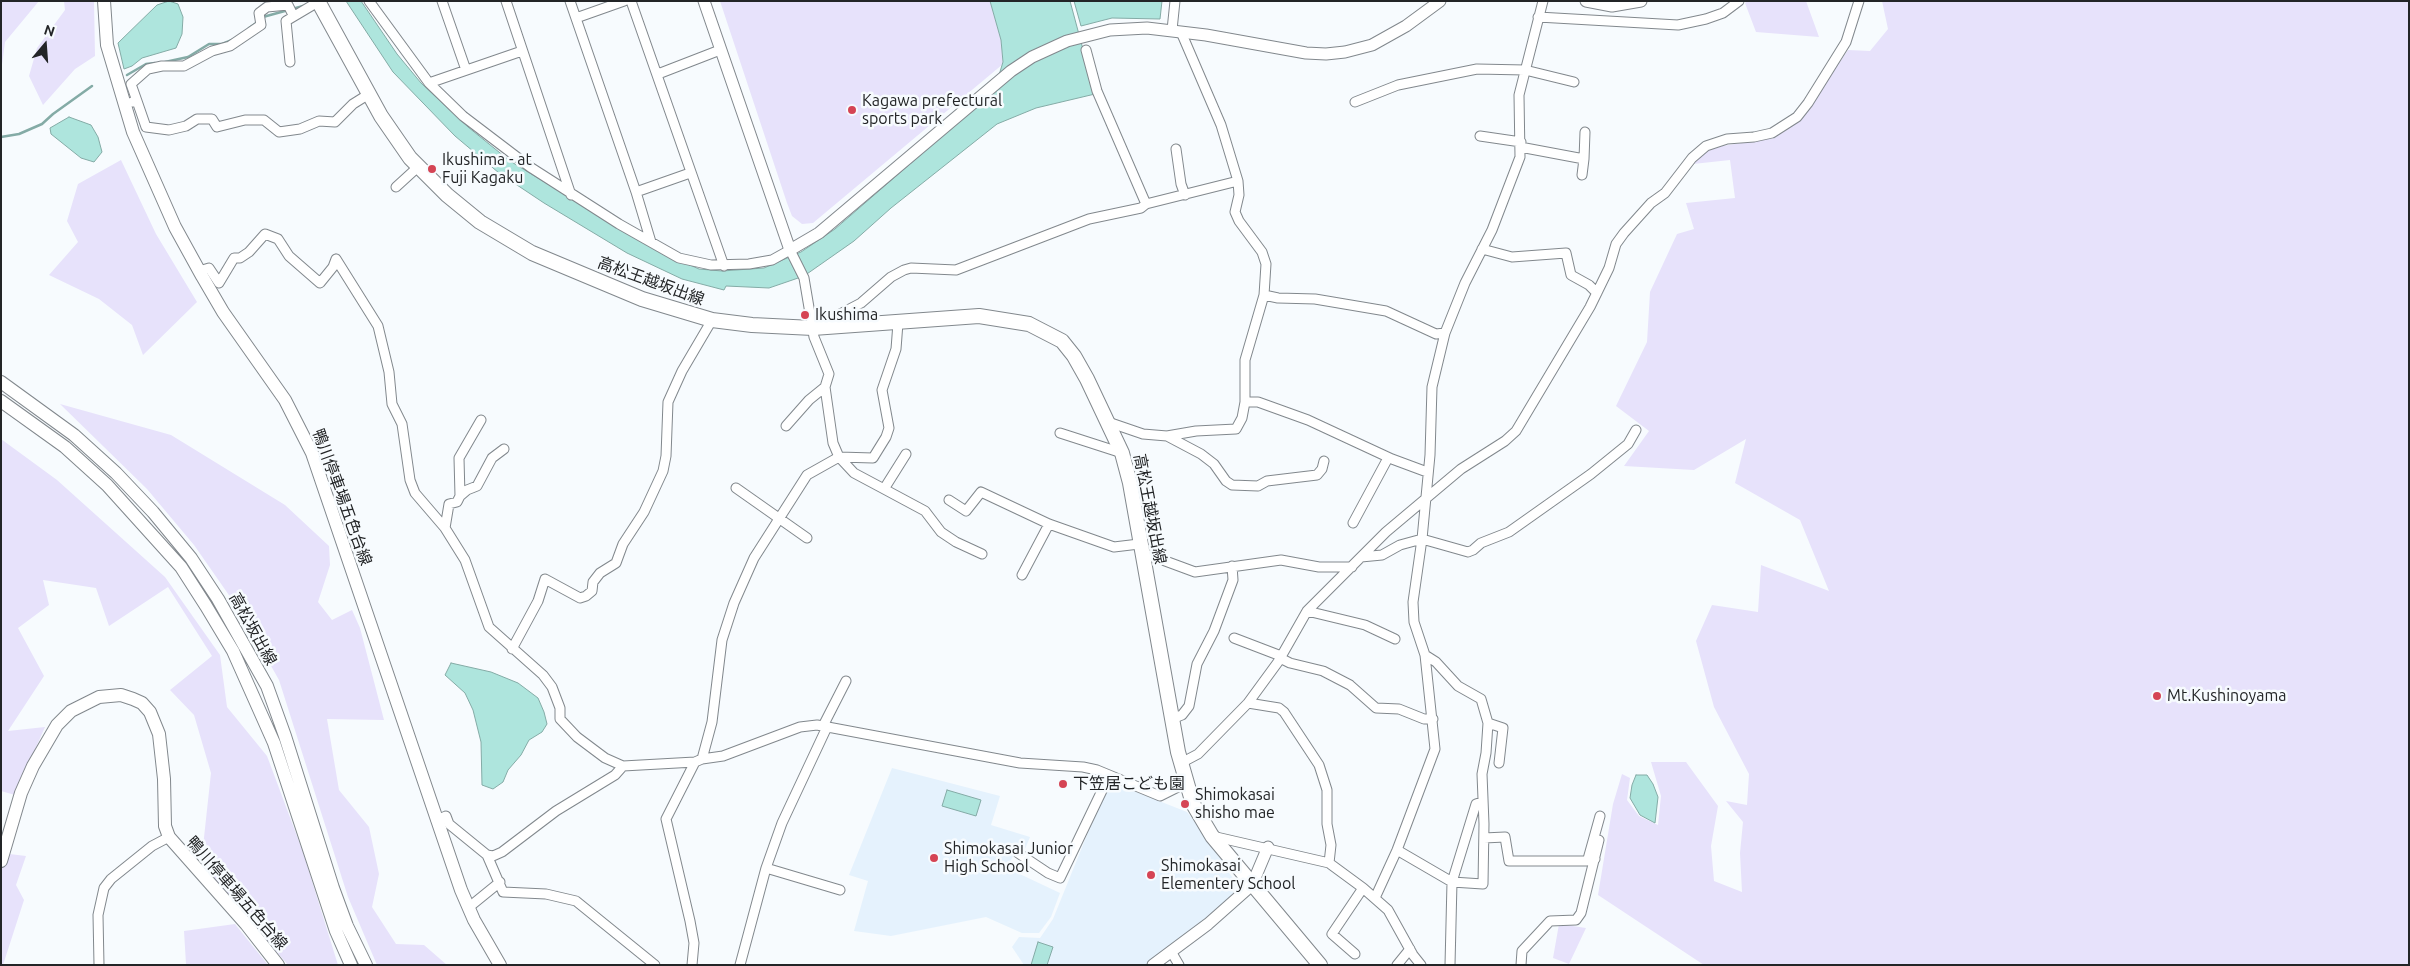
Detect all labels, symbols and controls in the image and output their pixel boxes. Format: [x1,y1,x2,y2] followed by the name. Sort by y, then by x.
[20,20,70,70] north arrow
[42,22,57,40] text: N
[862,91,1002,129] place label: Kagawa prefectural sports park
[846,104,858,116] marker: Kagawa prefectural sports park
[442,150,532,188] place label: Ikushima - at Fuji Kagaku
[426,163,438,175] marker: Ikushima - at Fuji Kagaku
[595,253,707,309] street label: 高松王越坂出線
[815,305,878,325] place label: Ikushima
[799,309,811,321] marker: Ikushima
[308,426,376,568] street label: 鴨川停車場五色台線
[1130,452,1170,566] street label: 高松王越坂出線
[225,589,281,669] street label: 高松坂出線
[2167,686,2287,706] place label: Mt.Kushinoyama
[2151,690,2163,702] marker: Mt.Kushinoyama
[1073,774,1185,794] place label: 下笠居こども園
[1057,778,1069,790] marker: 下笠居こども園
[1195,785,1275,823] place label: Shimokasai shisho mae
[1179,798,1191,810] marker: Shimokasai shisho mae
[183,832,291,954] street label: 鴨川停車場五色台線
[944,839,1073,877] place label: Shimokasai Junior High School
[928,852,940,864] marker: Shimokasai Junior High School
[1161,856,1296,894] place label: Shimokasai Elementery School
[1145,869,1157,881] marker: Shimokasai Elementery School

